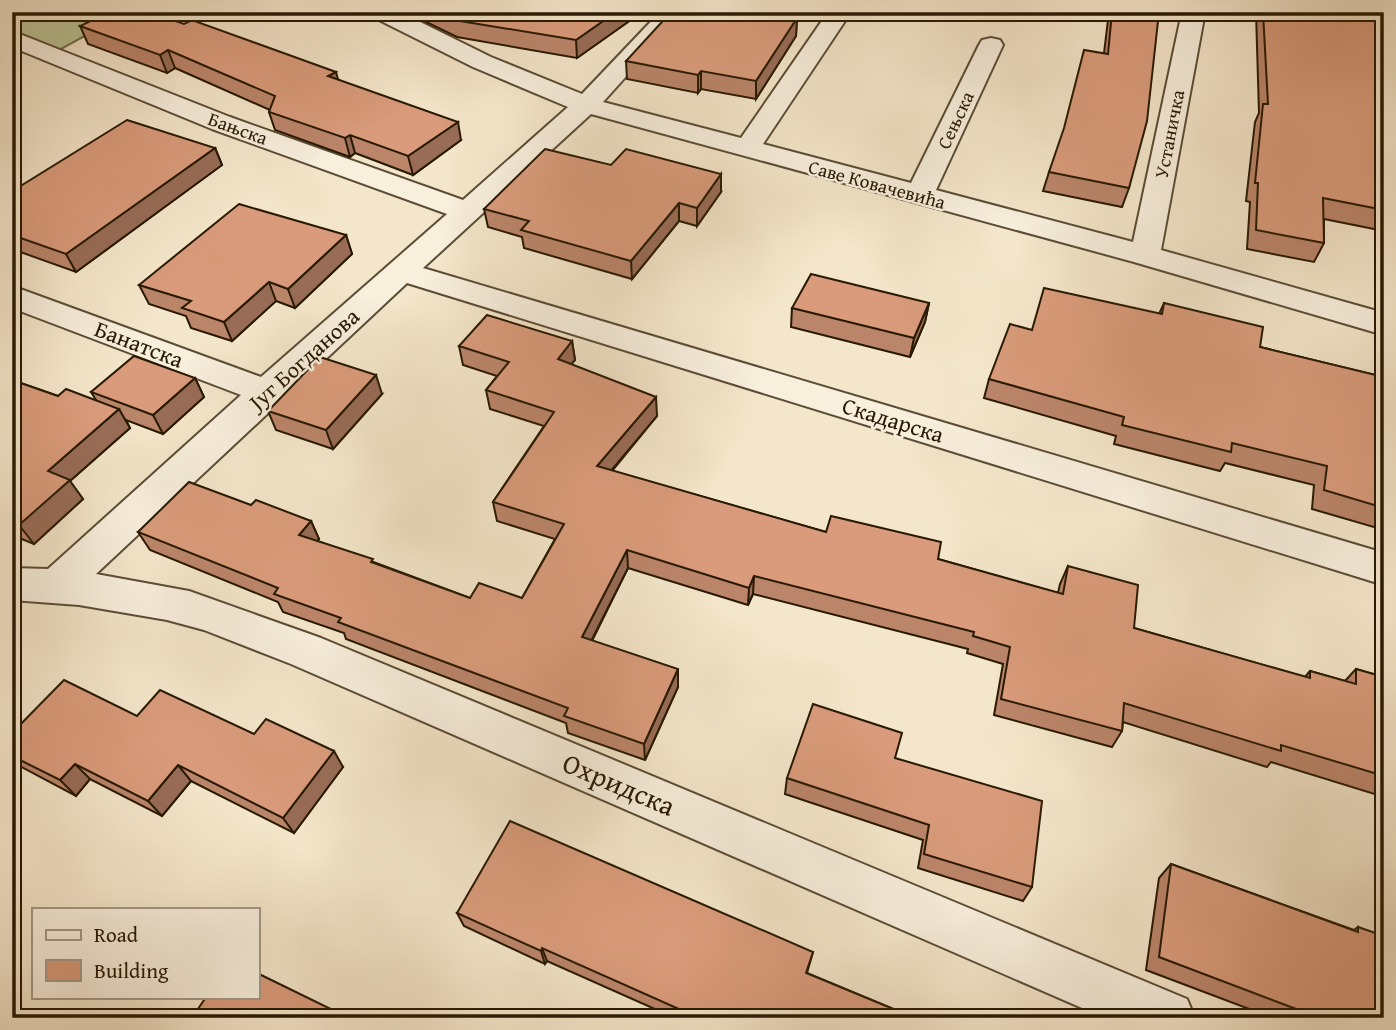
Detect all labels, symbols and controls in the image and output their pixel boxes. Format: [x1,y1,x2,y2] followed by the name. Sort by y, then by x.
[929,86,981,154] street label: Сењска
[1147,87,1191,181] street label: Устаничка
[204,104,272,152] street label: Бањска
[805,152,949,216] street label: Саве Ковачевића
[239,300,366,419] street label: Југ Богданова
[90,312,188,376] street label: Банатска
[838,388,948,451] street label: Скадарска
[557,741,682,826] street label: Охридска
[32,908,259,998] legend
[94,919,139,950] text: Road
[94,955,169,986] text: Building

